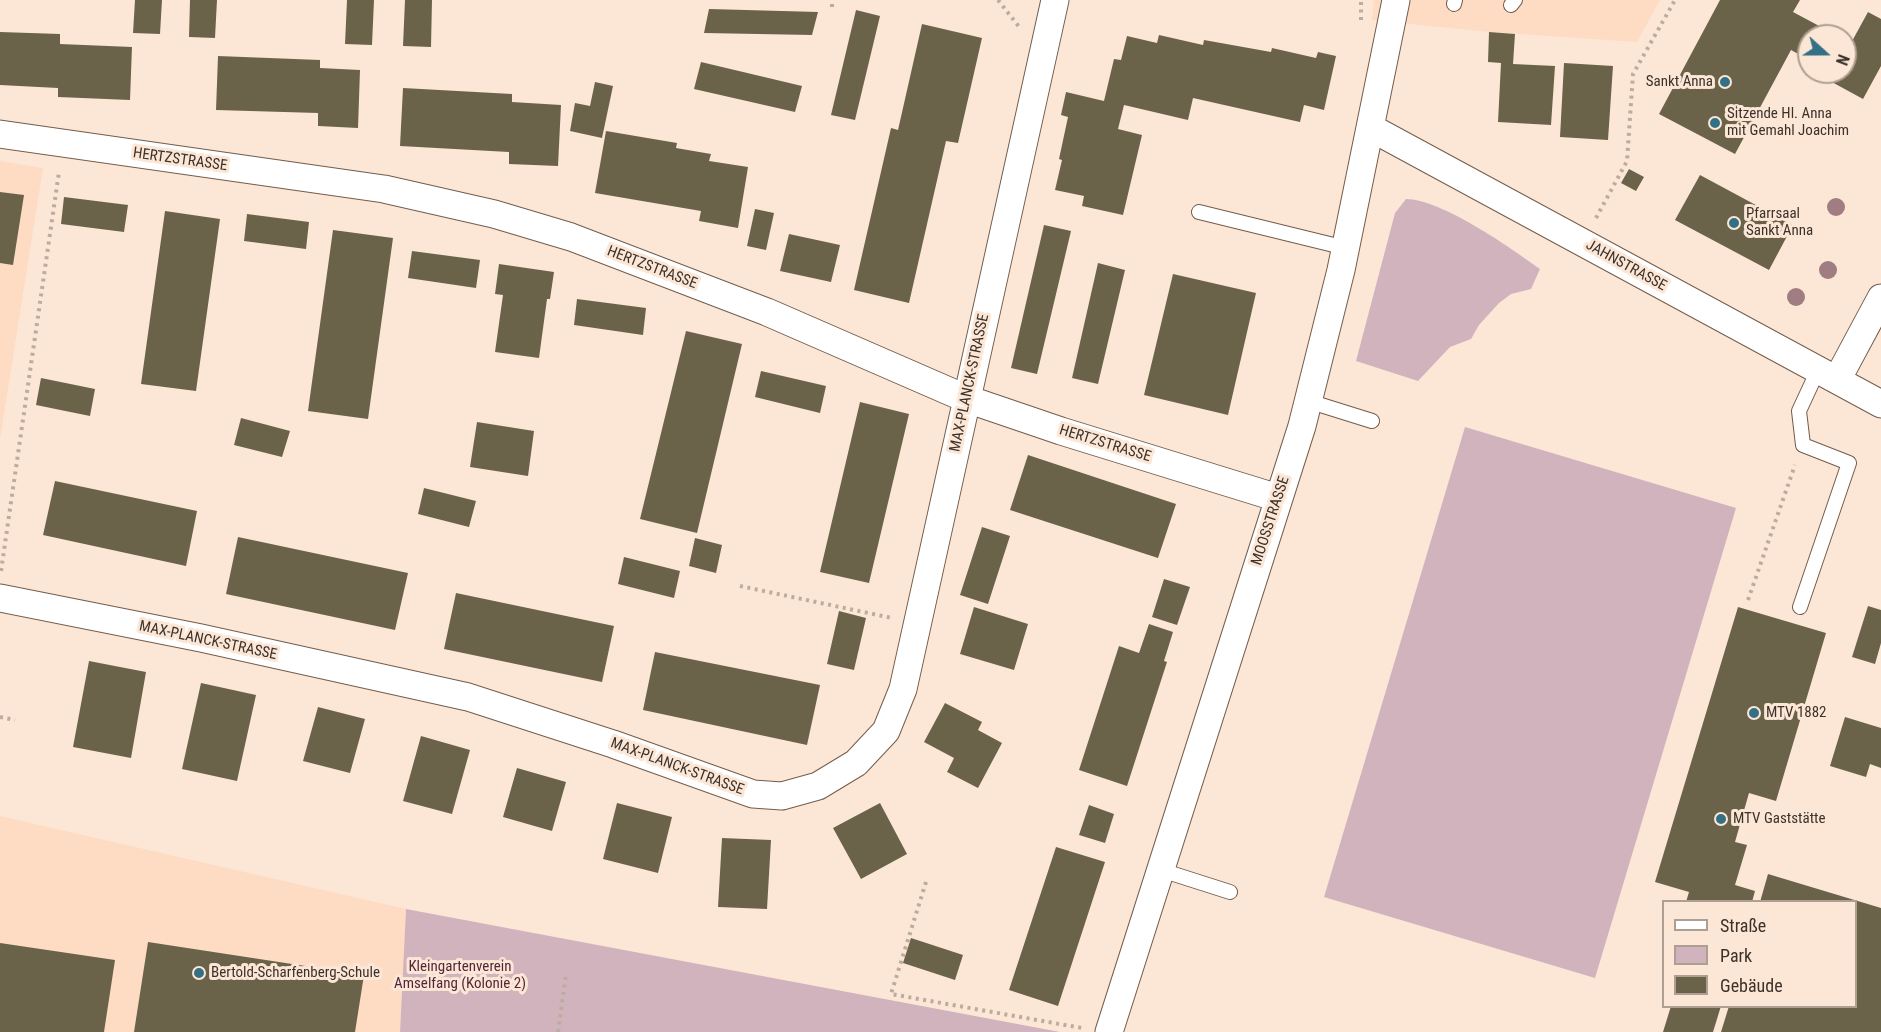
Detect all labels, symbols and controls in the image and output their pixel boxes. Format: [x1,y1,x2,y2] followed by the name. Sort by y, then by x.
[1797,24,1857,84] north arrow
[1832,52,1853,68] text: N
[1646,73,1713,91] place label: Sankt Anna
[1718,75,1732,89] marker: Sankt Anna
[1727,105,1849,140] place label: Sitzende Hl. Anna mit Gemahl Joachim
[1708,116,1722,130] marker: Sitzende Hl. Anna mit Gemahl Joachim
[132,144,228,176] street label: HERTZSTRASSE
[1746,205,1813,240] place label: Pfarrsaal Sankt Anna
[1727,216,1741,230] marker: Pfarrsaal Sankt Anna
[1582,236,1670,296] street label: JAHNSTRASSE
[604,243,700,293] street label: HERTZSTRASSE
[947,312,993,454] street label: MAX-PLANCK-STRASSE
[1057,422,1153,466] street label: HERTZSTRASSE
[1248,474,1294,568] street label: MOOSSTRASSE
[137,618,279,664] street label: MAX-PLANCK-STRASSE
[1766,704,1827,722] place label: MTV 1882
[1747,706,1761,720] marker: MTV 1882
[608,735,746,799] street label: MAX-PLANCK-STRASSE
[1733,810,1826,828] place label: MTV Gaststätte
[1714,812,1728,826] marker: MTV Gaststätte
[1662,900,1857,1008] legend
[1720,915,1766,936] text: Straße
[1720,945,1752,966] text: Park
[394,958,526,993] park label: Kleingartenverein Amselfang (Kolonie 2)
[211,964,380,982] place label: Bertold-Scharfenberg-Schule
[192,966,206,980] marker: Bertold-Scharfenberg-Schule
[1720,975,1783,996] text: Gebäude

